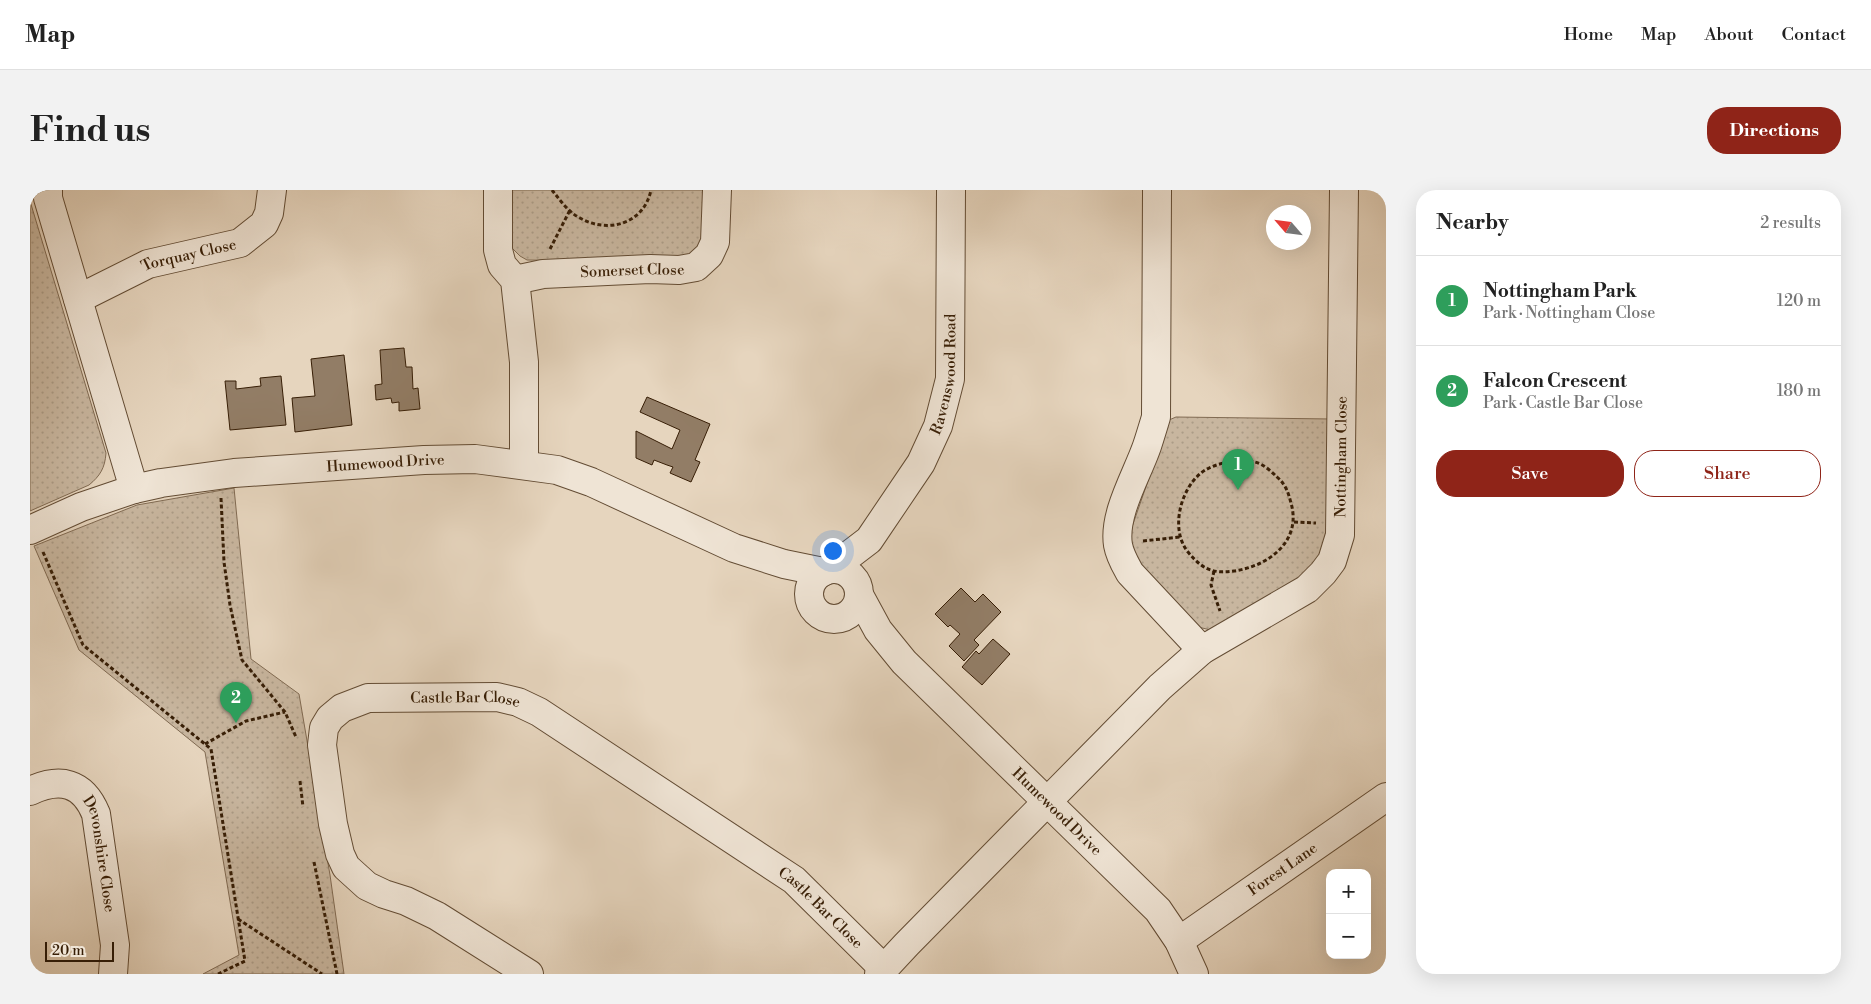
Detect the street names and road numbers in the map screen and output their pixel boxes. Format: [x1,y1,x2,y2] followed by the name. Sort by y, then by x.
[138,235,238,276] street label: Torquay Close
[580,259,686,282] street label: Somerset Close
[926,313,960,438] street label: Ravenswood Road
[1331,396,1351,518] street label: Nottingham Close
[326,450,445,476] street label: Humewood Drive
[410,687,522,712] street label: Castle Bar Close
[1008,763,1106,860] street label: Humewood Drive
[79,792,120,914] street label: Devonshire Close
[1244,838,1321,900] street label: Forest Lane
[775,863,867,952] street label: Castle Bar Close

